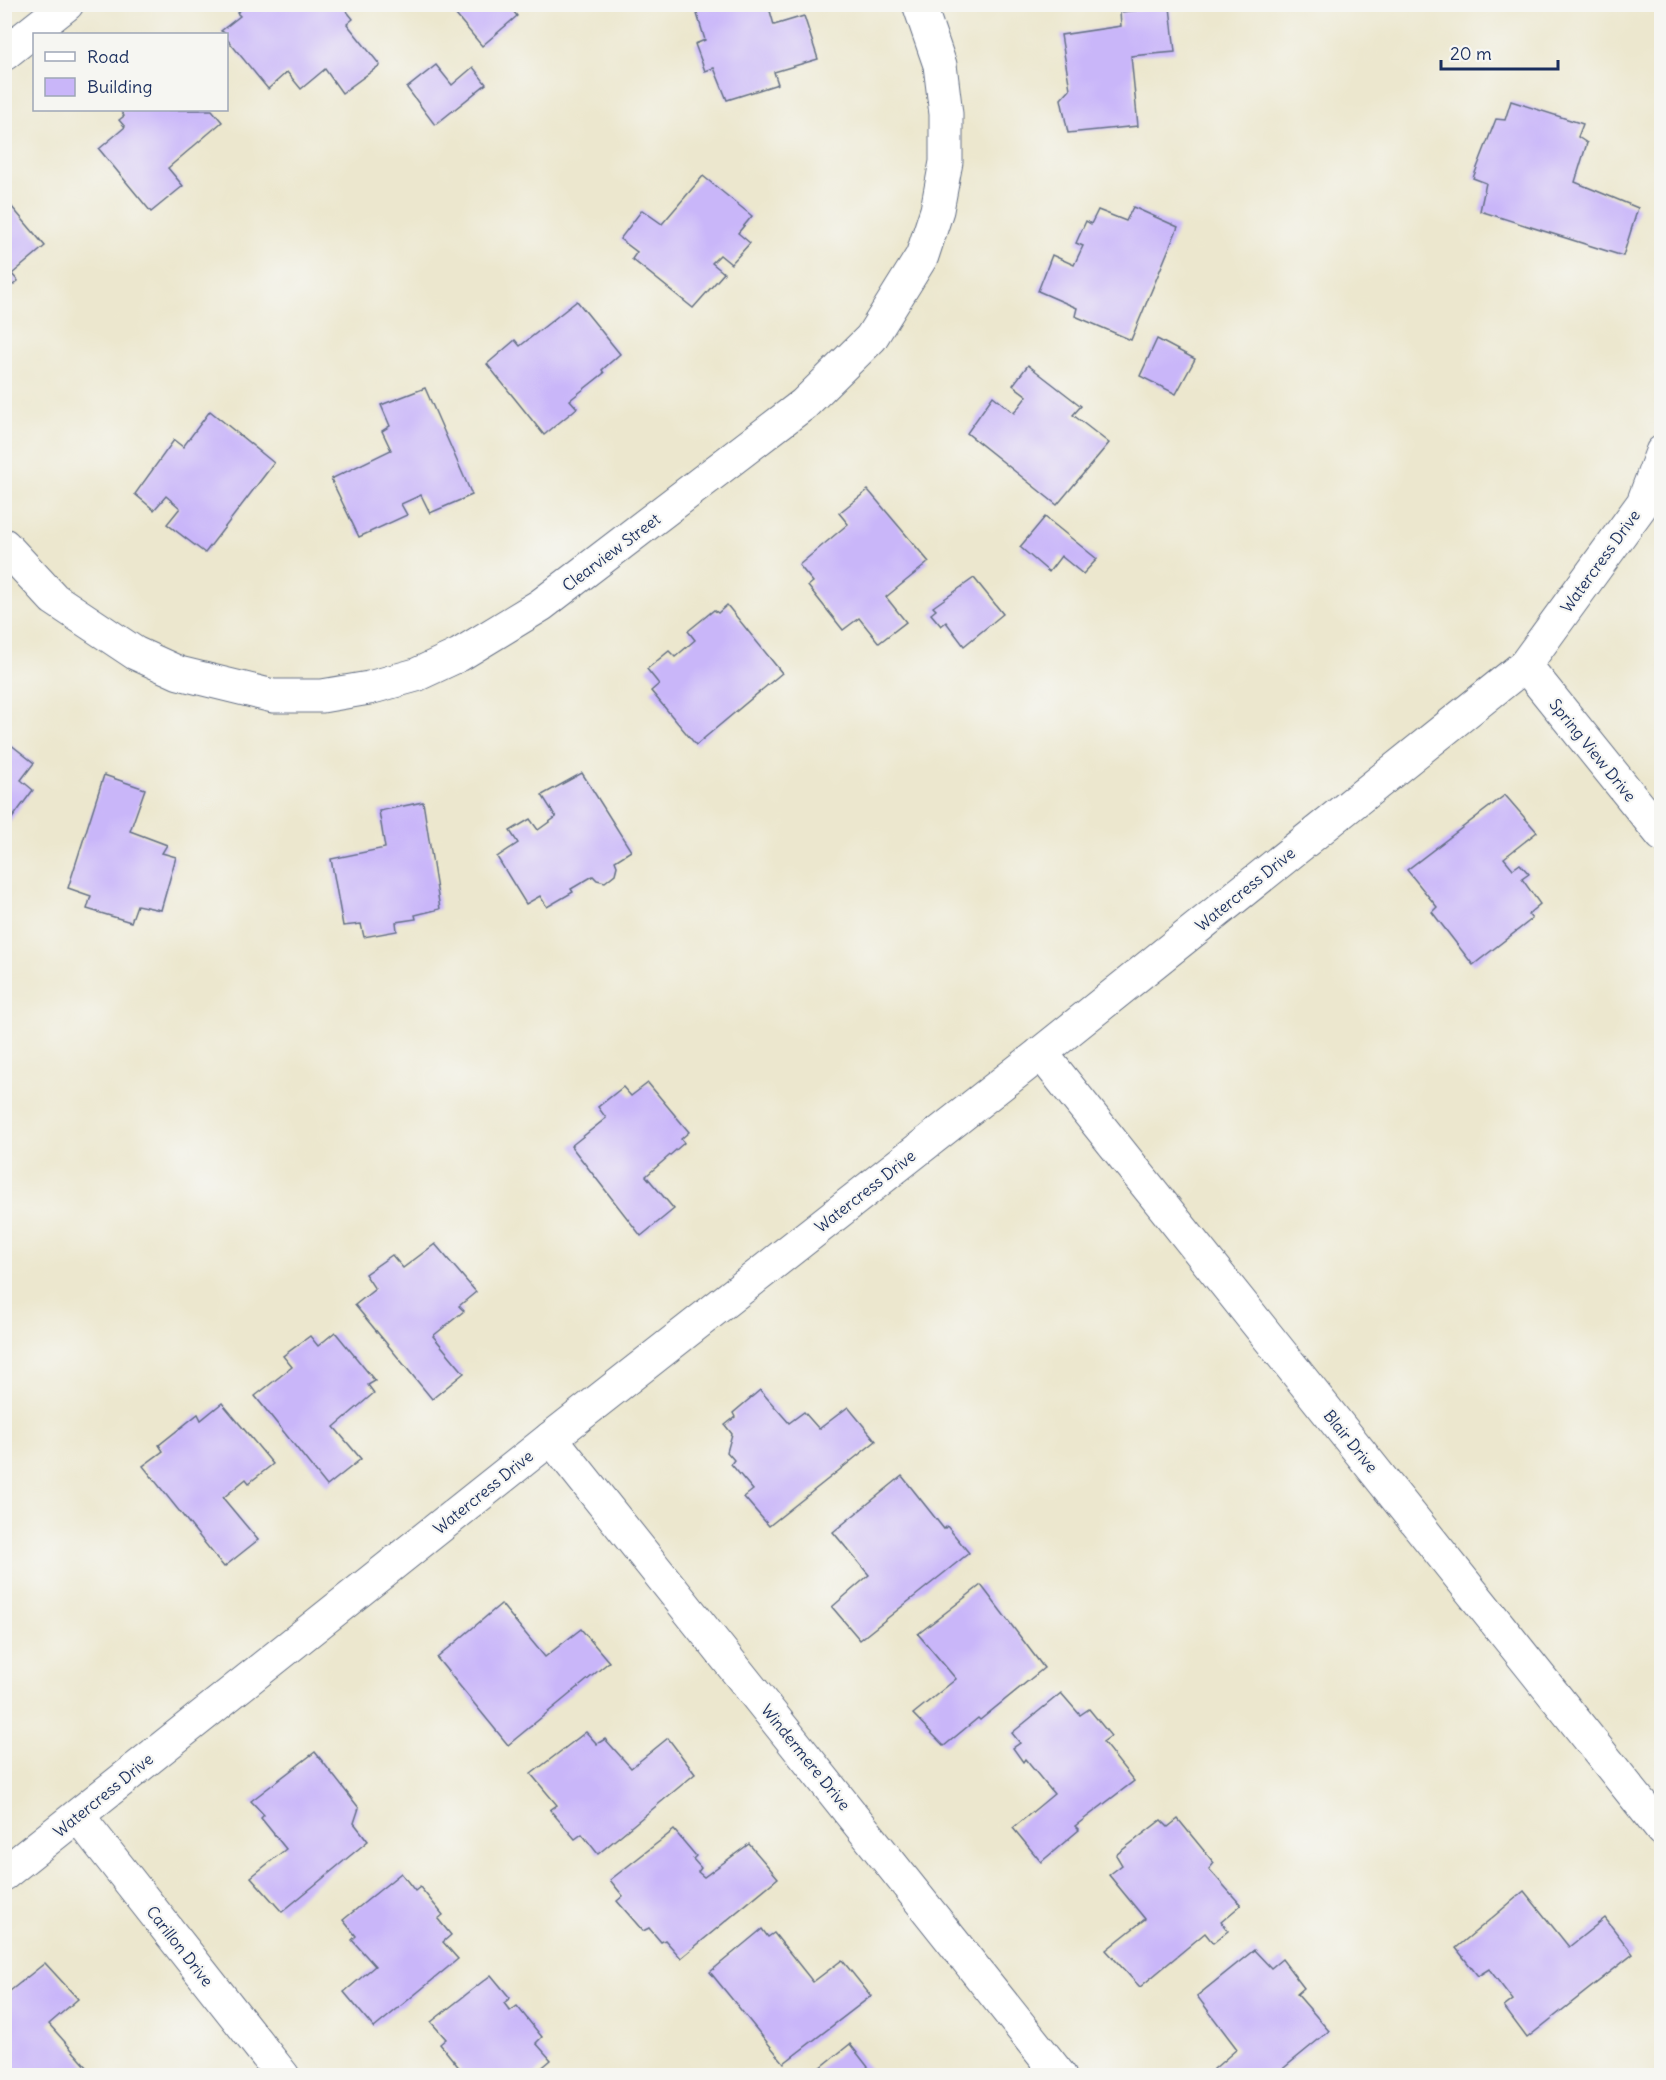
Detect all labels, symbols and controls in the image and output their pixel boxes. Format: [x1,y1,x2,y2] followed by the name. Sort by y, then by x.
[33,33,228,111] legend
[1441,33,1558,71] scale bar
[1450,42,1492,65] text: 20 m
[87,45,130,68] text: Road
[87,75,152,98] text: Building
[1556,506,1644,616] street label: Watercress Drive
[558,508,664,595] street label: Clearview Street
[1545,695,1641,805] street label: Spring View Drive
[1191,843,1299,935] street label: Watercress Drive
[811,1145,919,1237] street label: Watercress Drive
[1320,1406,1382,1476] street label: Blair Drive
[429,1446,537,1538] street label: Watercress Drive
[757,1700,855,1814] street label: Windermere Drive
[49,1749,157,1841] street label: Watercress Drive
[142,1902,218,1990] street label: Carillon Drive

